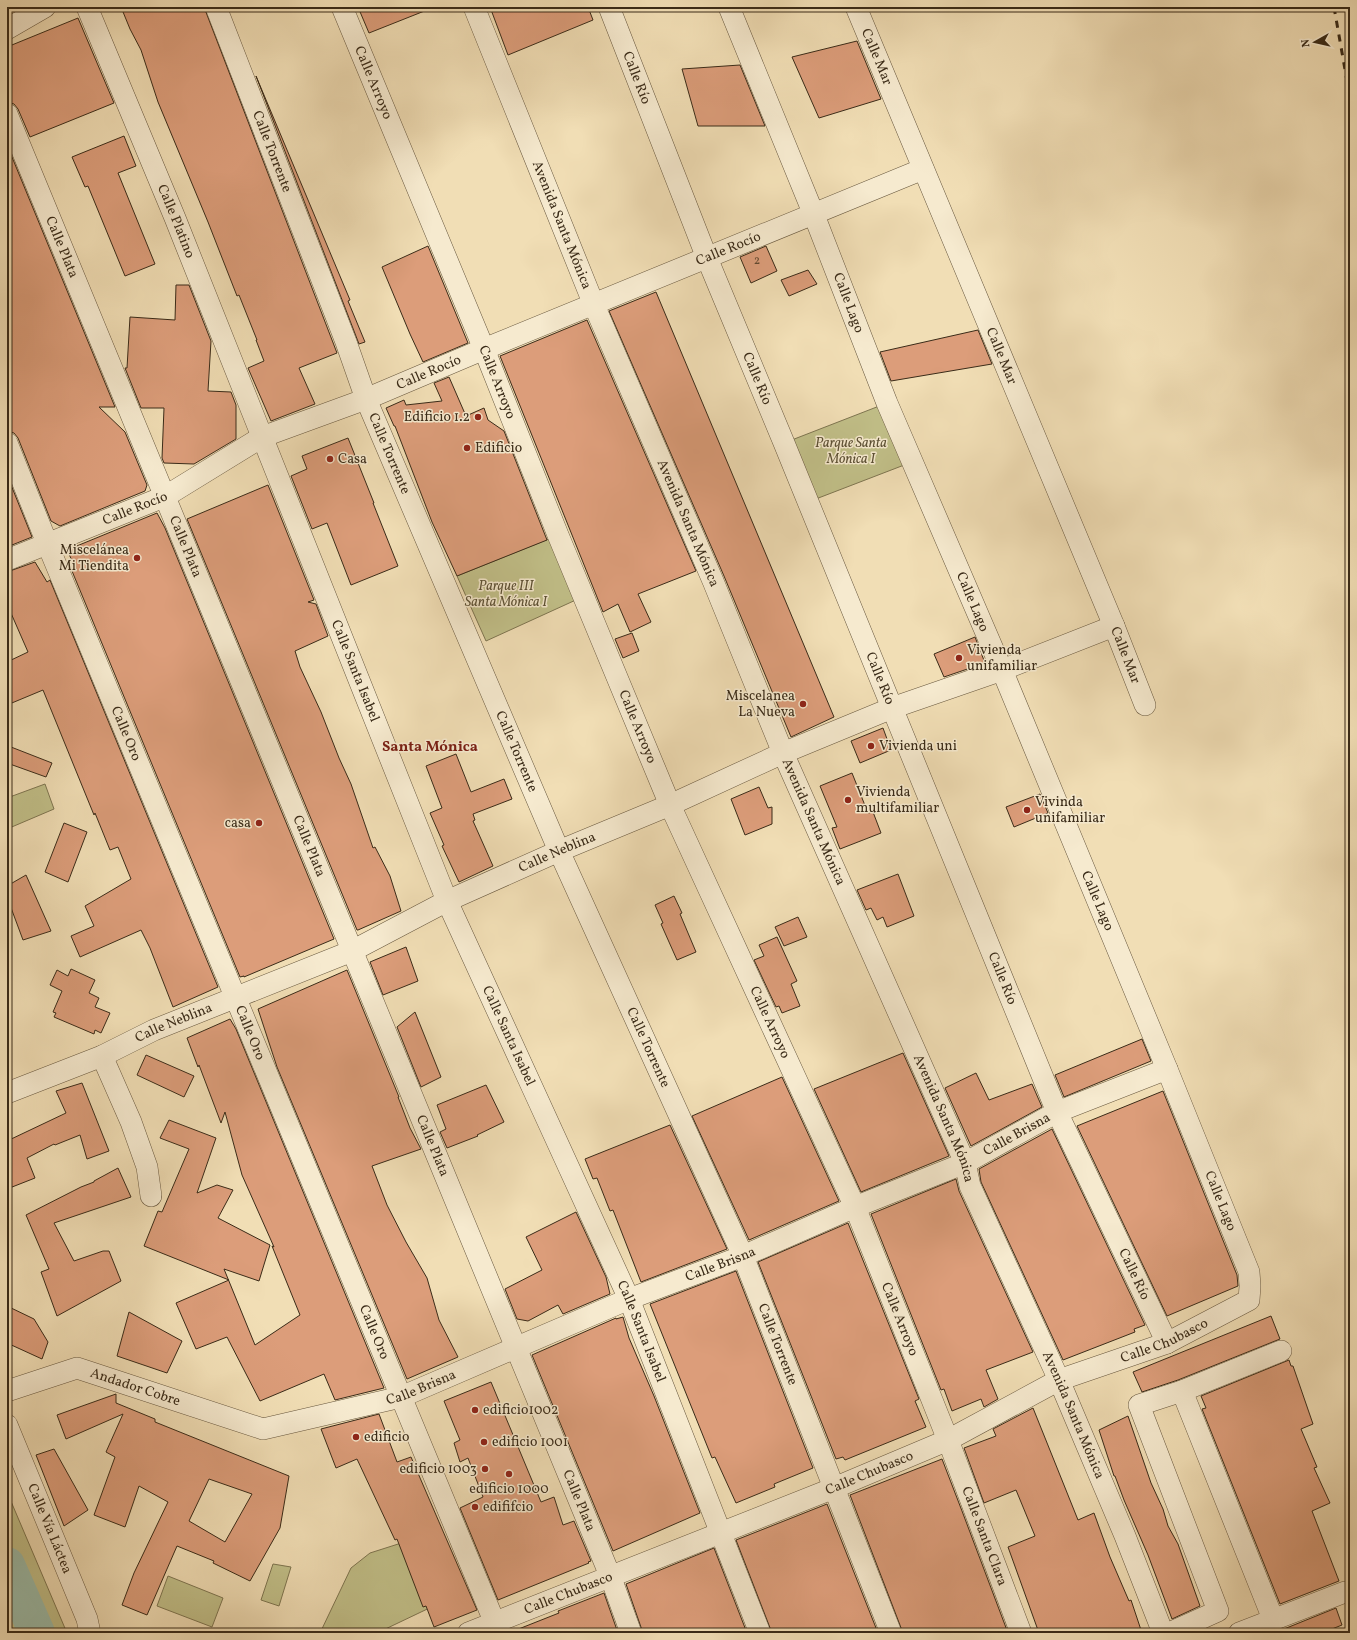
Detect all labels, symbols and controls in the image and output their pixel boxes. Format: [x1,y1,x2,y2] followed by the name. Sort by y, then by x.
[1295,22,1335,62] north arrow
[856,26,897,88] street label: Calle Mar
[1299,38,1315,48] text: N
[350,43,397,122] street label: Calle Arroyo
[618,49,656,107] street label: Calle Río
[248,108,297,196] street label: Calle Torrente
[527,158,596,292] street label: Avenida Santa Mónica
[153,181,200,261] street label: Calle Platino
[41,213,83,281] street label: Calle Plata
[693,227,764,271] street label: Calle Rocío
[754,253,760,269] house number: 2
[828,270,868,336] street label: Calle Lago
[981,325,1022,387] street label: Calle Mar
[474,343,520,422] street label: Calle Arroyo
[738,349,777,408] street label: Calle Río
[393,350,464,395] street label: Calle Rocío
[404,408,470,427] place label: Edificio 1.2
[364,410,415,497] street label: Calle Torrente
[473,412,483,422] marker: Edificio 1.2
[815,434,887,469] park label: Parque Santa Mónica I
[475,439,522,458] place label: Edificio
[462,443,472,453] marker: Edificio
[338,450,367,469] place label: Casa
[325,454,335,464] marker: Casa
[652,457,724,590] street label: Avenida Santa Mónica
[100,487,170,530] street label: Calle Rocío
[164,513,207,580] street label: Calle Plata
[59,541,129,576] place label: Miscelánea Mi Tiendita
[132,553,142,563] marker: Miscelánea Mi Tiendita
[951,569,993,635] street label: Calle Lago
[465,577,548,612] park label: Parque III Santa Mónica I
[326,617,384,725] street label: Calle Santa Isabel
[1106,624,1145,687] street label: Calle Mar
[967,641,1037,676] place label: Vivienda unifamiliar
[861,649,899,707] street label: Calle Río
[954,653,964,663] marker: Vivienda unifamiliar
[614,687,661,766] street label: Calle Arroyo
[726,687,795,722] place label: Miscelanea La Nueva
[798,699,808,709] marker: Miscelanea La Nueva
[106,703,146,764] street label: Calle Oro
[491,708,542,795] street label: Calle Torrente
[382,737,478,758] district label: Santa Mónica
[879,737,957,756] place label: Vivienda uni
[866,741,876,751] marker: Vivienda uni
[777,756,850,889] street label: Avenida Santa Mónica
[856,783,939,818] place label: Vivienda multifamiliar
[1035,793,1105,828] place label: Vivinda unifamiliar
[843,795,853,805] marker: Vivienda multifamiliar
[1022,805,1032,815] marker: Vivinda unifamiliar
[288,812,330,880] street label: Calle Plata
[225,814,251,833] place label: casa
[254,818,264,828] marker: casa
[515,827,599,877] street label: Calle Neblina
[1076,868,1118,934] street label: Calle Lago
[983,949,1022,1007] street label: Calle Río
[477,983,540,1089] street label: Calle Santa Isabel
[745,983,795,1062] street label: Calle Arroyo
[132,998,215,1048] street label: Calle Neblina
[230,1003,270,1063] street label: Calle Oro
[622,1004,675,1091] street label: Calle Torrente
[909,1052,978,1184] street label: Avenida Santa Mónica
[980,1108,1054,1161] street label: Calle Brisna
[411,1112,454,1179] street label: Calle Plata
[1199,1168,1241,1234] street label: Calle Lago
[682,1242,759,1286] street label: Calle Brisna
[1114,1245,1155,1303] street label: Calle Río
[612,1277,670,1385] street label: Calle Santa Isabel
[876,1279,923,1359] street label: Calle Arroyo
[753,1301,802,1388] street label: Calle Torrente
[354,1302,394,1362] street label: Calle Oro
[1118,1314,1211,1368] street label: Calle Chubasco
[1038,1348,1109,1482] street label: Avenida Santa Mónica
[88,1363,183,1411] street label: Andador Cobre
[384,1365,459,1410] street label: Calle Brisna
[483,1401,559,1420] place label: edificio1002
[470,1405,480,1415] marker: edificio1002
[364,1428,409,1447] place label: edificio
[351,1432,361,1442] marker: edificio
[492,1433,568,1452] place label: edificio 1001
[479,1437,489,1447] marker: edificio 1001
[823,1446,916,1500] street label: Calle Chubasco
[399,1460,477,1479] place label: edificio 1003
[480,1464,490,1474] marker: edificio 1003
[558,1467,600,1534] street label: Calle Plata
[504,1469,514,1479] marker: edificio 1000
[469,1480,549,1499] place label: edificio 1000
[23,1481,77,1576] street label: Calle Vía Láctea
[957,1484,1012,1589] street label: Calle Santa Clara
[483,1498,533,1517] place label: edififcio
[470,1502,480,1512] marker: edififcio
[521,1567,615,1619] street label: Calle Chubasco

